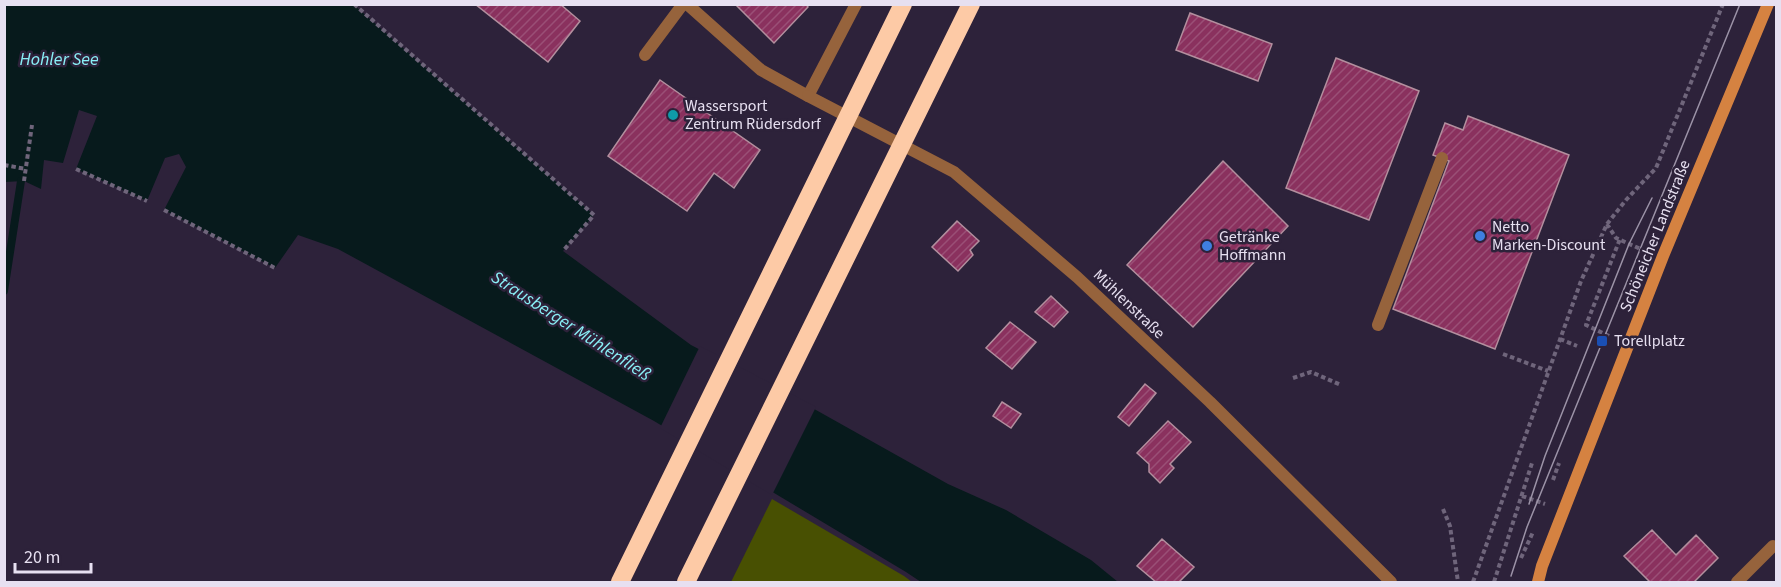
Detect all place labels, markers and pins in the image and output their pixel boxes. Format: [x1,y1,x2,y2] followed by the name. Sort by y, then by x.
[685,95,822,135] place label: Wassersport Zentrum Rüdersdorf
[666,108,680,122] marker: Wassersport Zentrum Rüdersdorf
[1492,216,1606,256] place label: Netto Marken-Discount
[1219,226,1286,266] place label: Getränke Hoffmann
[1473,229,1487,243] marker: Netto Marken-Discount
[1200,239,1214,253] marker: Getränke Hoffmann
[1614,330,1685,352] place label: Torellplatz
[1595,334,1609,348] marker: Torellplatz

